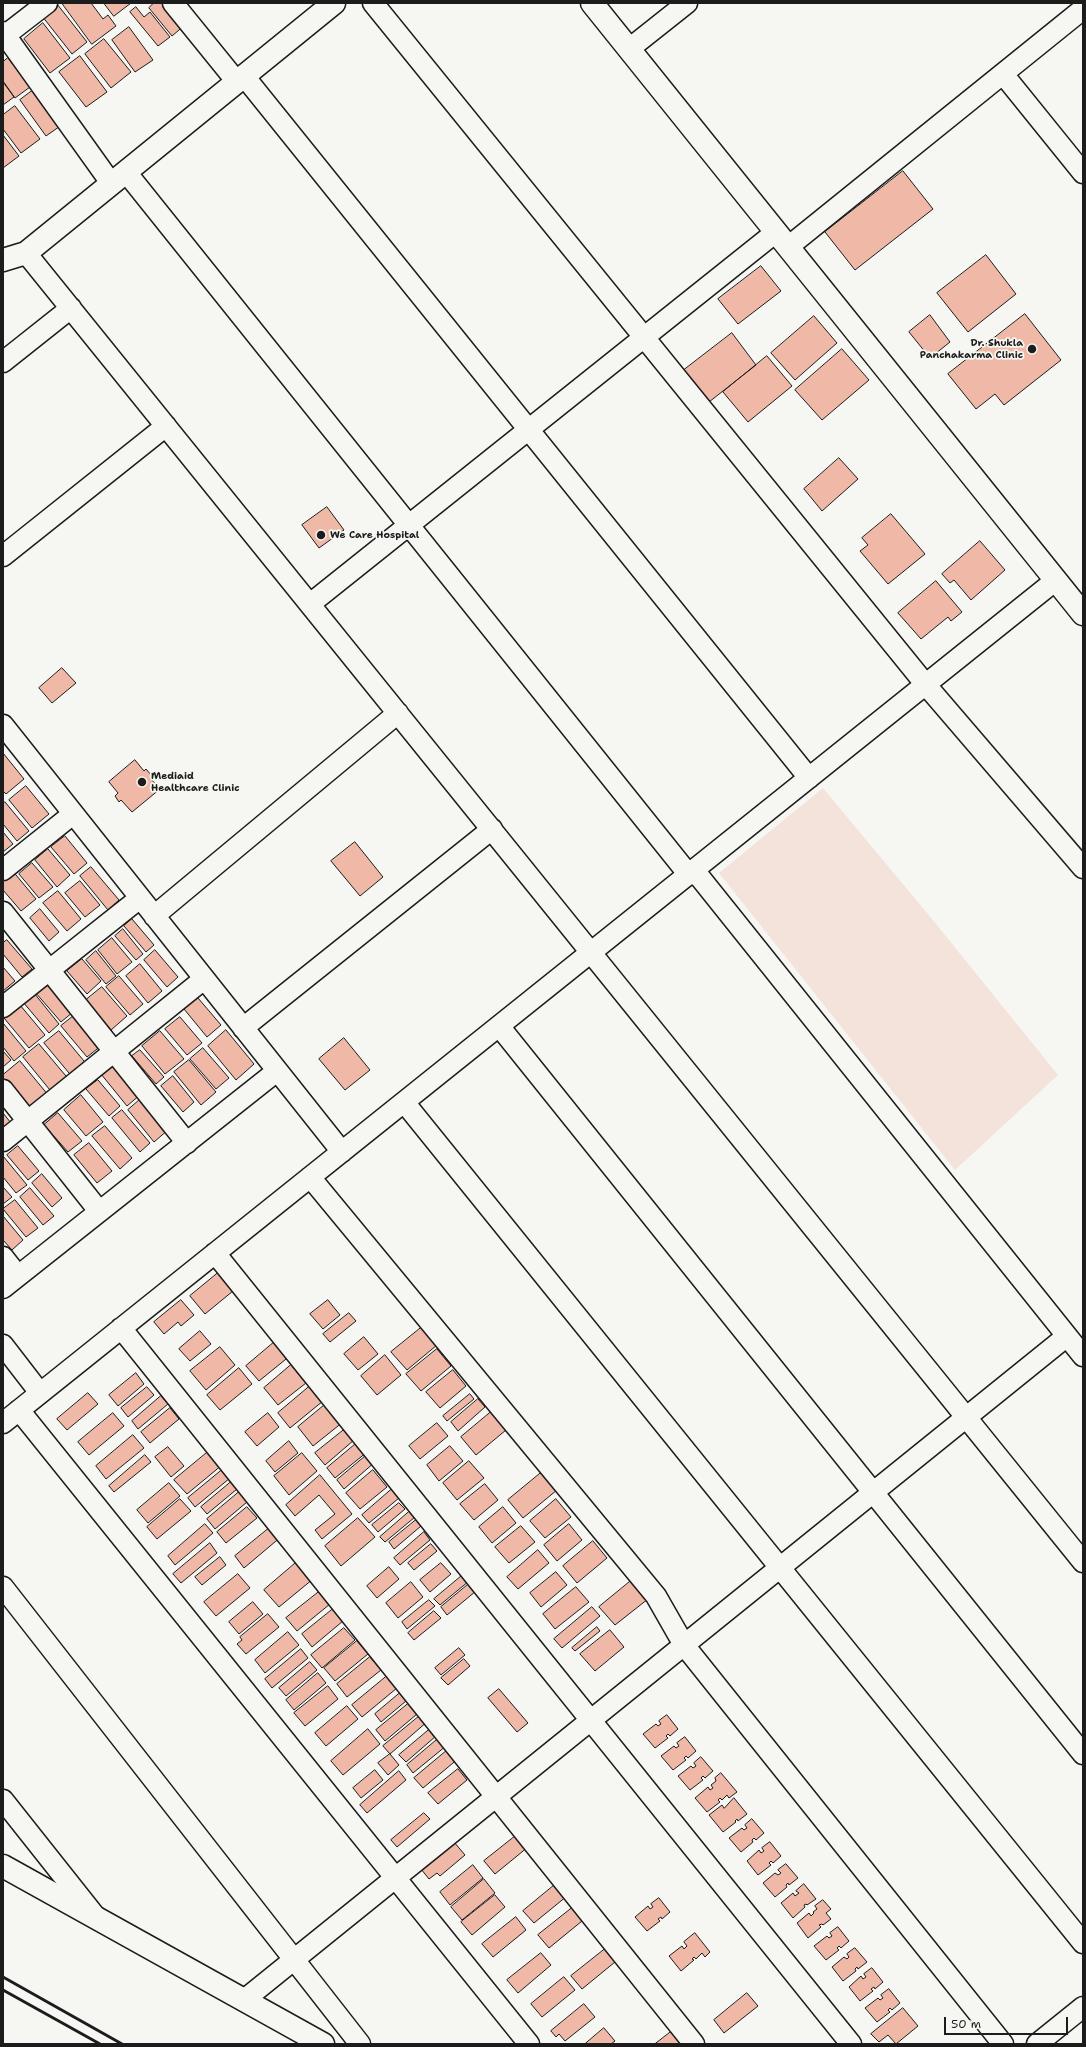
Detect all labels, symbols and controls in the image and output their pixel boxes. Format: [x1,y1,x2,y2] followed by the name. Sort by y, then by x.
[920,337,1023,360] place label: Dr. Shukla Panchakarma Clinic
[1026,343,1038,355] marker: Dr. Shukla Panchakarma Clinic
[315,529,327,541] marker: We Care Hospital
[330,529,419,541] place label: We Care Hospital
[151,770,239,794] place label: Mediaid Healthcare Clinic
[136,776,148,788] marker: Mediaid Healthcare Clinic
[946,2009,1070,2035] scale bar
[951,2016,981,2032] text: 50 m

